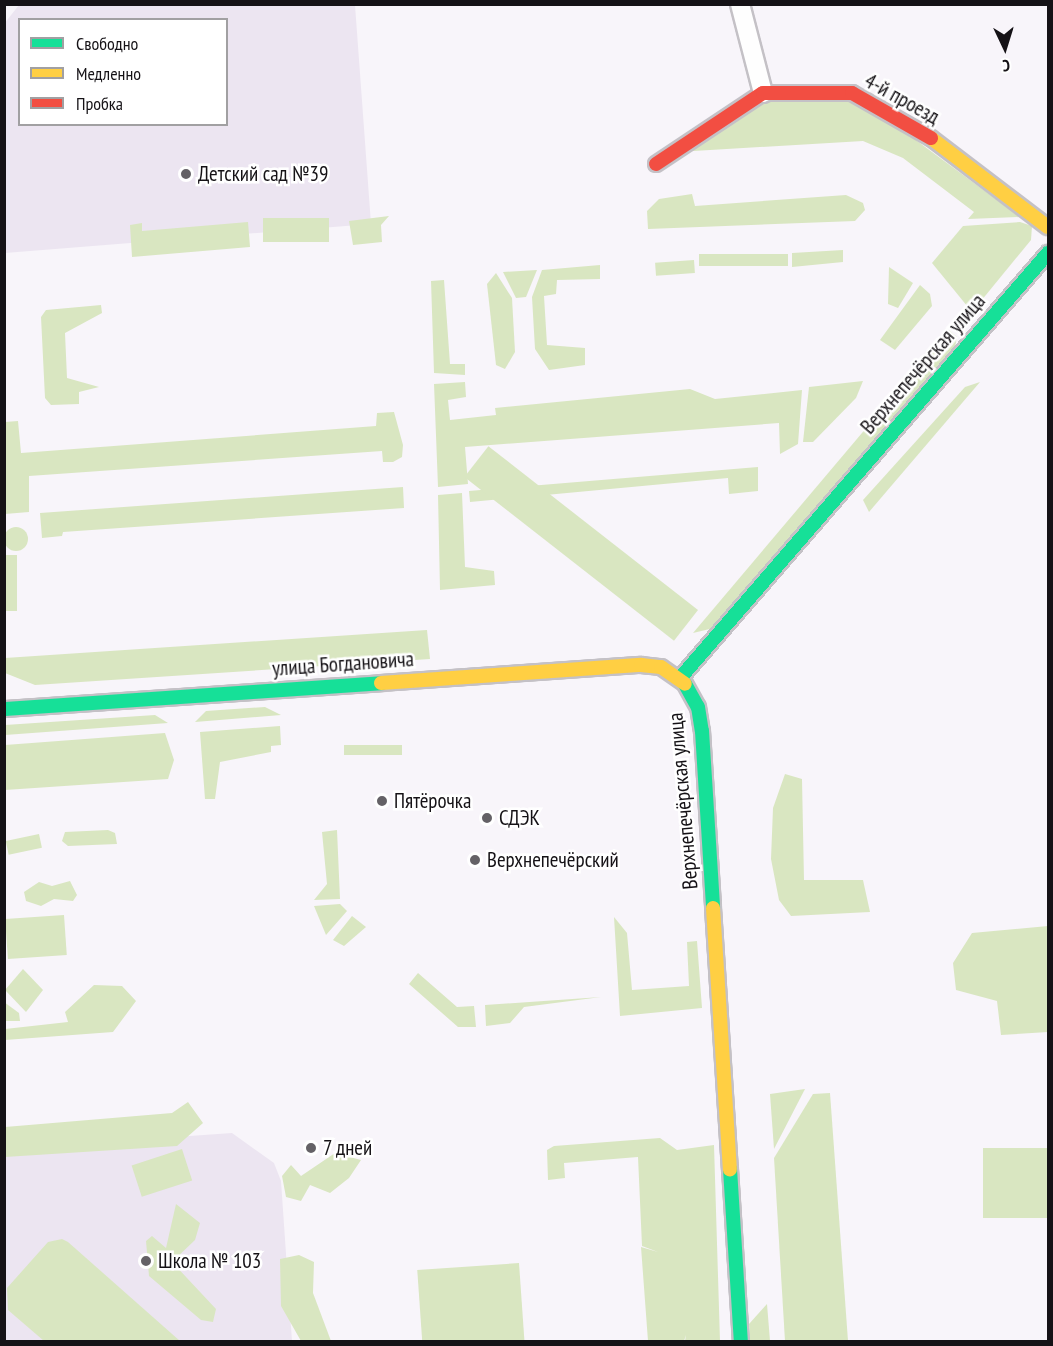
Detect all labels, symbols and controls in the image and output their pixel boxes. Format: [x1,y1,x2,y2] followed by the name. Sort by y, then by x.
[18,18,228,126] legend
[975,18,1035,78] north arrow
[76,32,138,55] text: Свободно
[1002,56,1011,76] text: С
[76,62,141,85] text: Медленно
[860,68,944,130] street label: 4-й проезд
[76,92,123,115] text: Пробка
[198,161,328,187] place label: Детский сад №39
[179,167,193,181] marker: Детский сад №39
[855,289,991,439] street label: Верхнепечёрская улица
[271,646,415,682] street label: улица Богдановича
[663,712,703,890] street label: Верхнепечёрская улица
[394,788,471,814] place label: Пятёрочка
[375,794,389,808] marker: Пятёрочка
[499,805,540,831] place label: СДЭК
[480,811,494,825] marker: СДЭК
[487,847,619,873] place label: Верхнепечёрский
[468,853,482,867] marker: Верхнепечёрский
[323,1135,373,1161] place label: 7 дней
[304,1141,318,1155] marker: 7 дней
[158,1248,261,1274] place label: Школа № 103
[139,1254,153,1268] marker: Школа № 103

